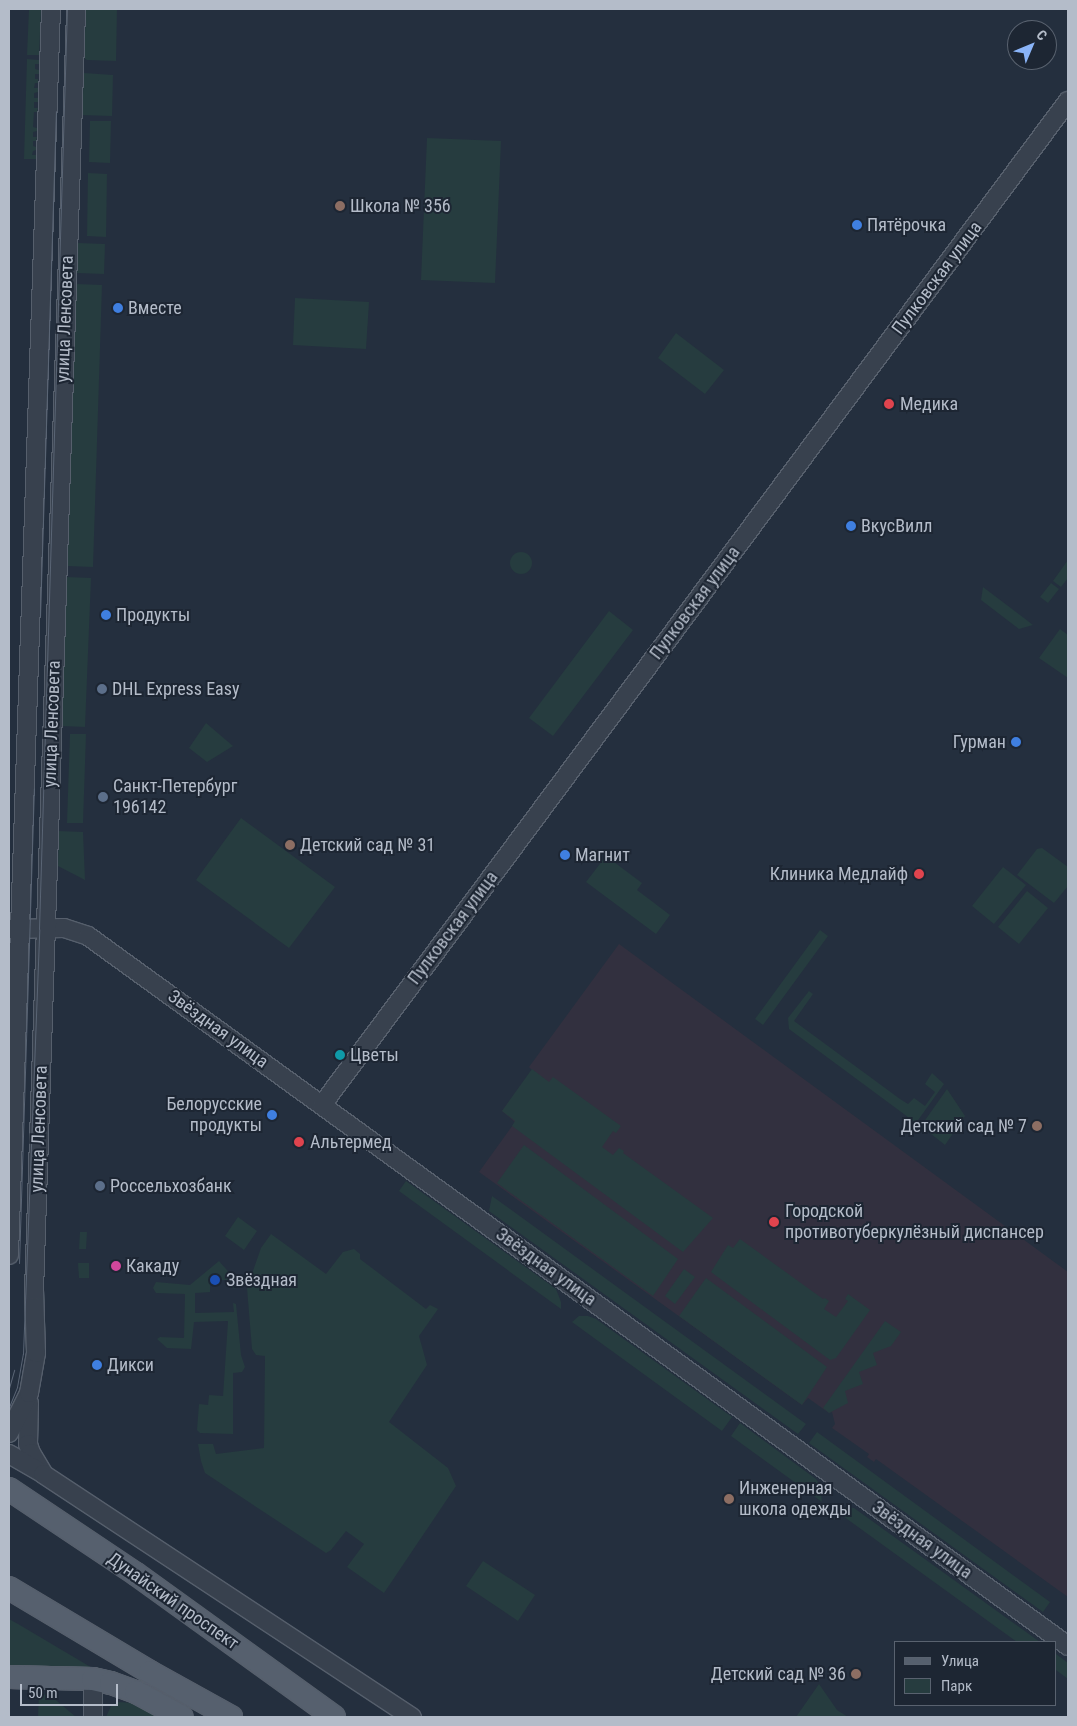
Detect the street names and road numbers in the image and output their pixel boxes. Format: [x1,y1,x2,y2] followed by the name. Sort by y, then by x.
[887,217,987,339] street label: Пулковская улица
[52,255,78,383] street label: улица Ленсовета
[645,542,745,664] street label: Пулковская улица
[39,660,65,788] street label: улица Ленсовета
[403,867,503,989] street label: Пулковская улица
[164,985,272,1073] street label: Звёздная улица
[26,1065,52,1193] street label: улица Ленсовета
[492,1223,600,1311] street label: Звёздная улица
[868,1496,976,1584] street label: Звёздная улица
[103,1548,243,1654] street label: Дунайский проспект

